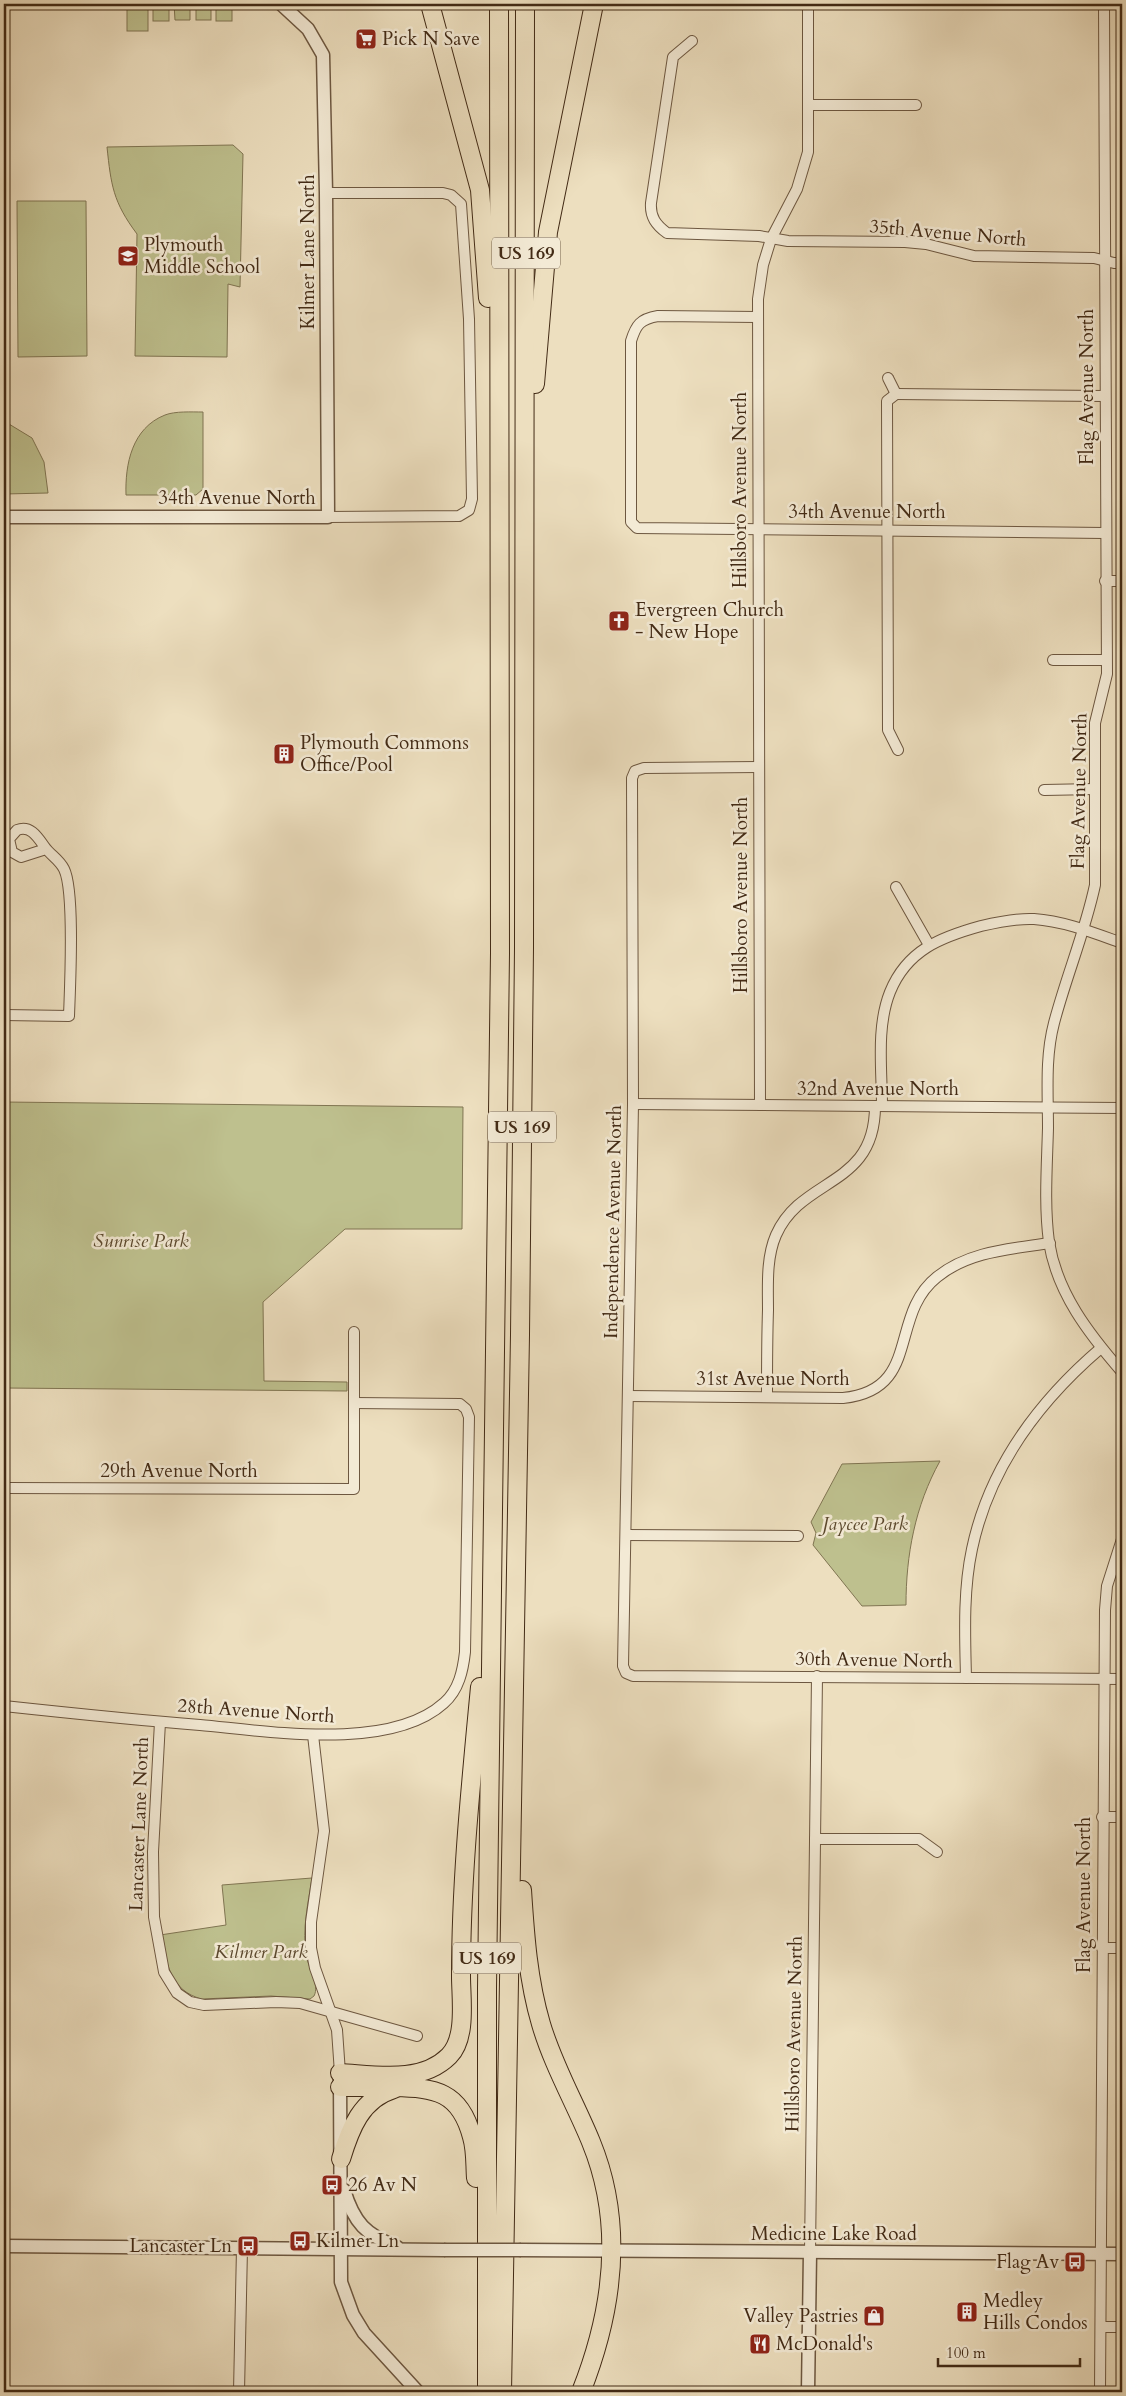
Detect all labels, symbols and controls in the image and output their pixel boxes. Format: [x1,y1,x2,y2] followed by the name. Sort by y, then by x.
[382,26,480,52] place label: Pick N Save
[354,27,378,51] supermarket icon: Pick N Save
[295,174,321,330] street label: Kilmer Lane North
[868,213,1028,253] street label: 35th Avenue North
[144,232,260,280] place label: Plymouth Middle School
[492,238,560,268] road number: US 169
[116,244,140,268] school or university icon: Plymouth Middle School
[1074,308,1100,465] street label: Flag Avenue North
[727,391,753,588] street label: Hillsboro Avenue North
[158,485,316,511] street label: 34th Avenue North
[788,499,946,525] street label: 34th Avenue North
[635,597,785,645] place label: Evergreen Church - New Hope
[607,609,631,633] church icon: Evergreen Church - New Hope
[1065,712,1093,869] street label: Flag Avenue North
[300,730,469,778] place label: Plymouth Commons Office/Pool
[272,742,296,766] building icon: Plymouth Commons Office/Pool
[728,796,754,993] street label: Hillsboro Avenue North
[797,1076,960,1102] street label: 32nd Avenue North
[598,1104,628,1339] street label: Independence Avenue North
[488,1112,556,1142] road number: US 169
[93,1228,189,1254] park label: Sunrise Park
[696,1366,850,1392] street label: 31st Avenue North
[100,1458,258,1484] street label: 29th Avenue North
[818,1511,908,1537] park label: Jaycee Park
[795,1646,954,1674] street label: 30th Avenue North
[177,1693,336,1730] street label: 28th Avenue North
[123,1736,155,1912] street label: Lancaster Lane North
[1071,1816,1097,1973] street label: Flag Avenue North
[779,1935,809,2133] street label: Hillsboro Avenue North
[214,1939,308,1965] park label: Kilmer Park
[453,1942,521,1974] road number: US 169
[348,2172,417,2198] place label: 26 Av N
[320,2173,344,2197] bus stop icon: 26 Av N
[751,2221,917,2247] street label: Medicine Lake Road
[316,2228,400,2254] place label: Kilmer Ln
[288,2229,312,2253] bus stop icon: Kilmer Ln
[129,2233,232,2259] place label: Lancaster Ln
[236,2234,260,2258] bus stop icon: Lancaster Ln
[996,2249,1059,2275] place label: Flag Av
[1063,2250,1087,2274] bus stop icon: Flag Av
[983,2288,1088,2336] place label: Medley Hills Condos
[955,2300,979,2324] building icon: Medley Hills Condos
[743,2303,858,2329] place label: Valley Pastries
[862,2304,886,2328] shop icon: Valley Pastries
[776,2331,873,2357] place label: McDonald's
[748,2332,772,2356] restaurant icon: McDonald's
[938,2336,1081,2368] scale bar
[946,2343,986,2363] text: 100 m

